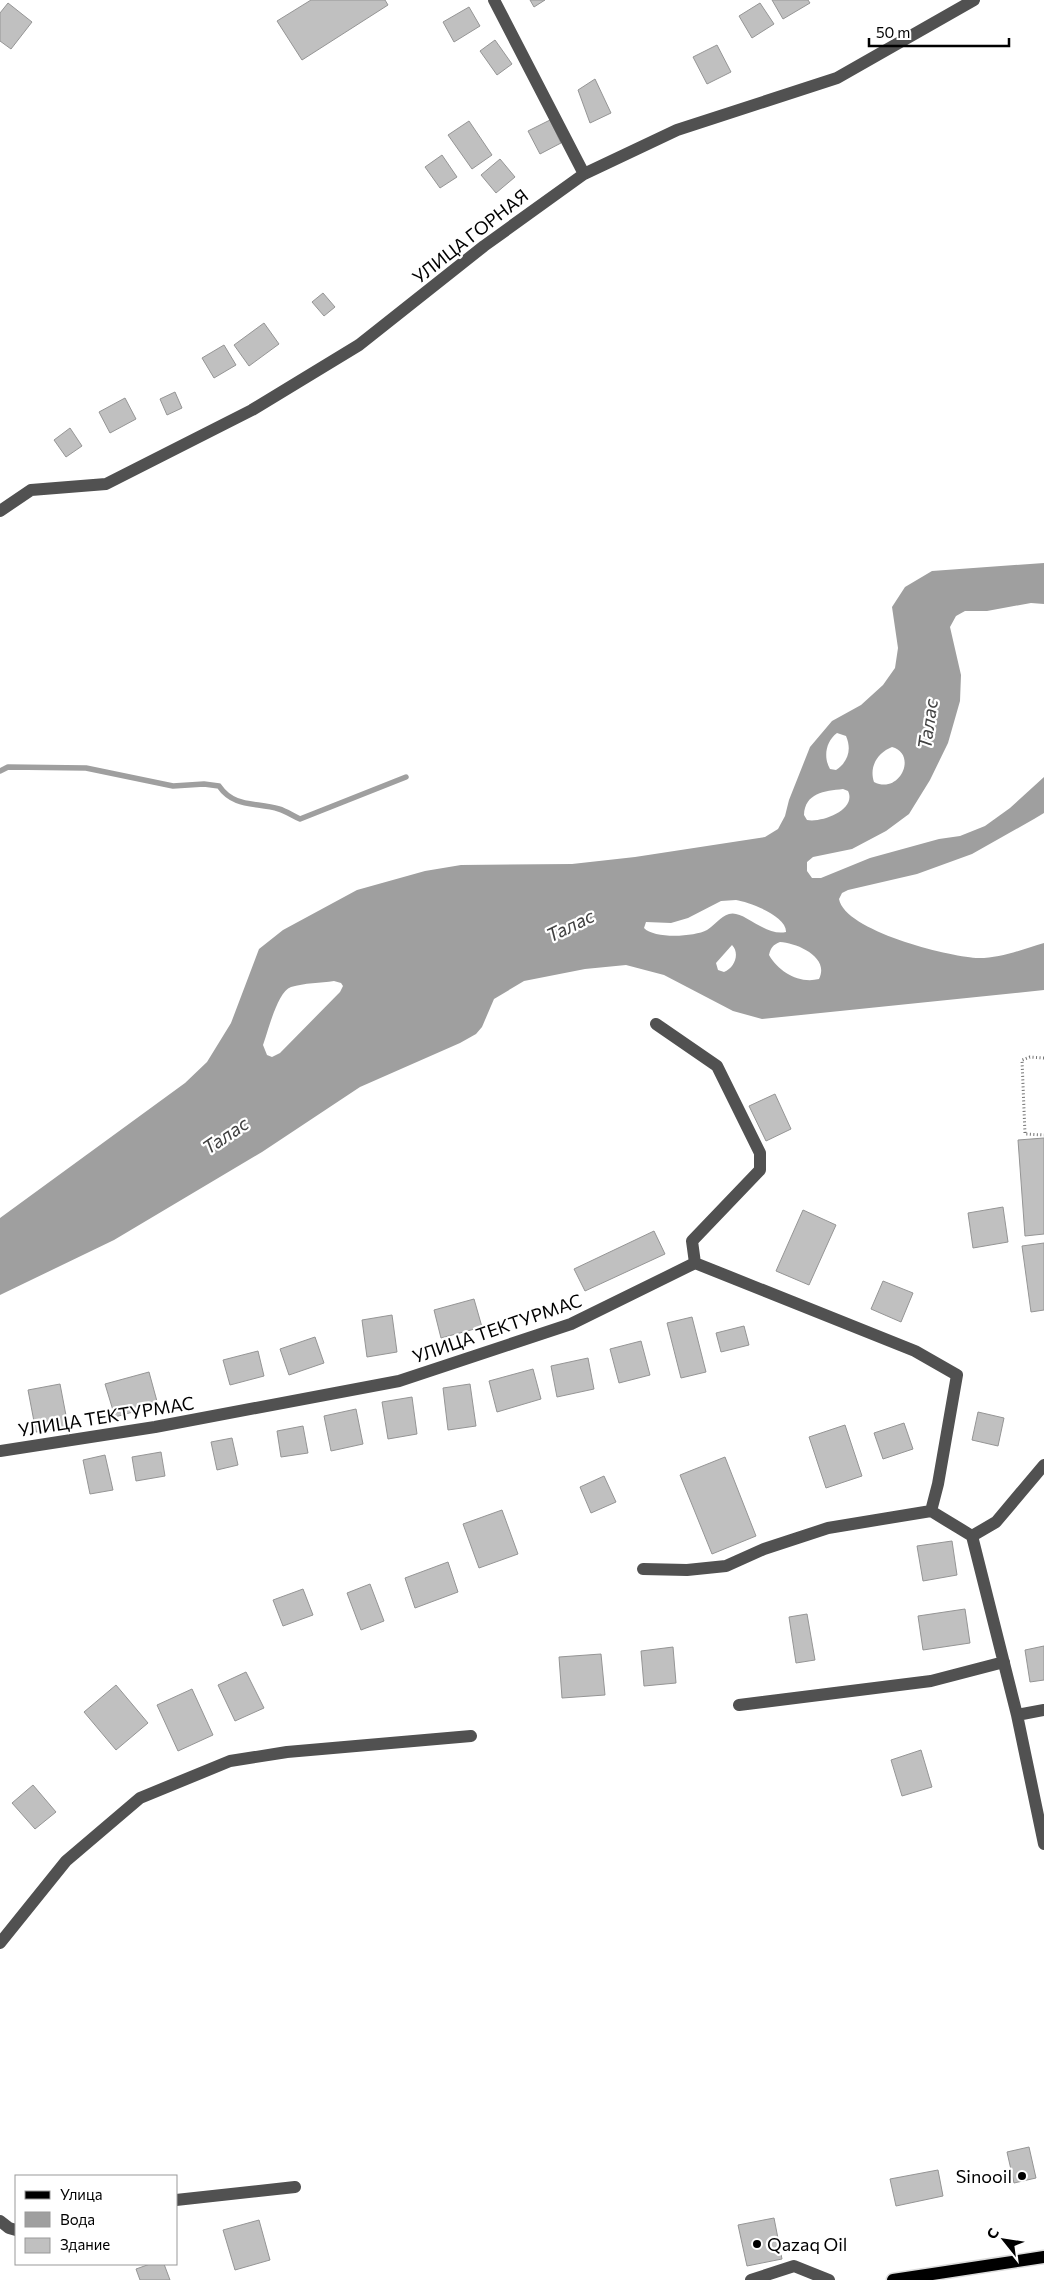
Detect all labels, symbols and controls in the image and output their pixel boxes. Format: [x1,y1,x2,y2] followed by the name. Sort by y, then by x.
[869,15,1009,47] scale bar
[876,23,910,41] text: 50 m
[408,184,532,288] street label: УЛИЦА ГОРНАЯ
[912,697,942,751] water label: Талас
[542,903,598,946] water label: Талас
[198,1111,253,1159] water label: Талас
[409,1289,585,1367] street label: УЛИЦА ТЕКТУРМАС
[17,1391,195,1441] street label: УЛИЦА ТЕКТУРМАС
[956,2165,1012,2187] place label: Sinooil
[1016,2170,1028,2182] marker: Sinooil
[15,2175,178,2265] legend
[60,2185,102,2203] text: Улица
[60,2210,95,2228] text: Вода
[979,2215,1029,2265] north arrow
[983,2225,1002,2242] text: С
[767,2233,847,2255] place label: Qazaq Oil
[60,2235,110,2253] text: Здание
[751,2238,763,2250] marker: Qazaq Oil

